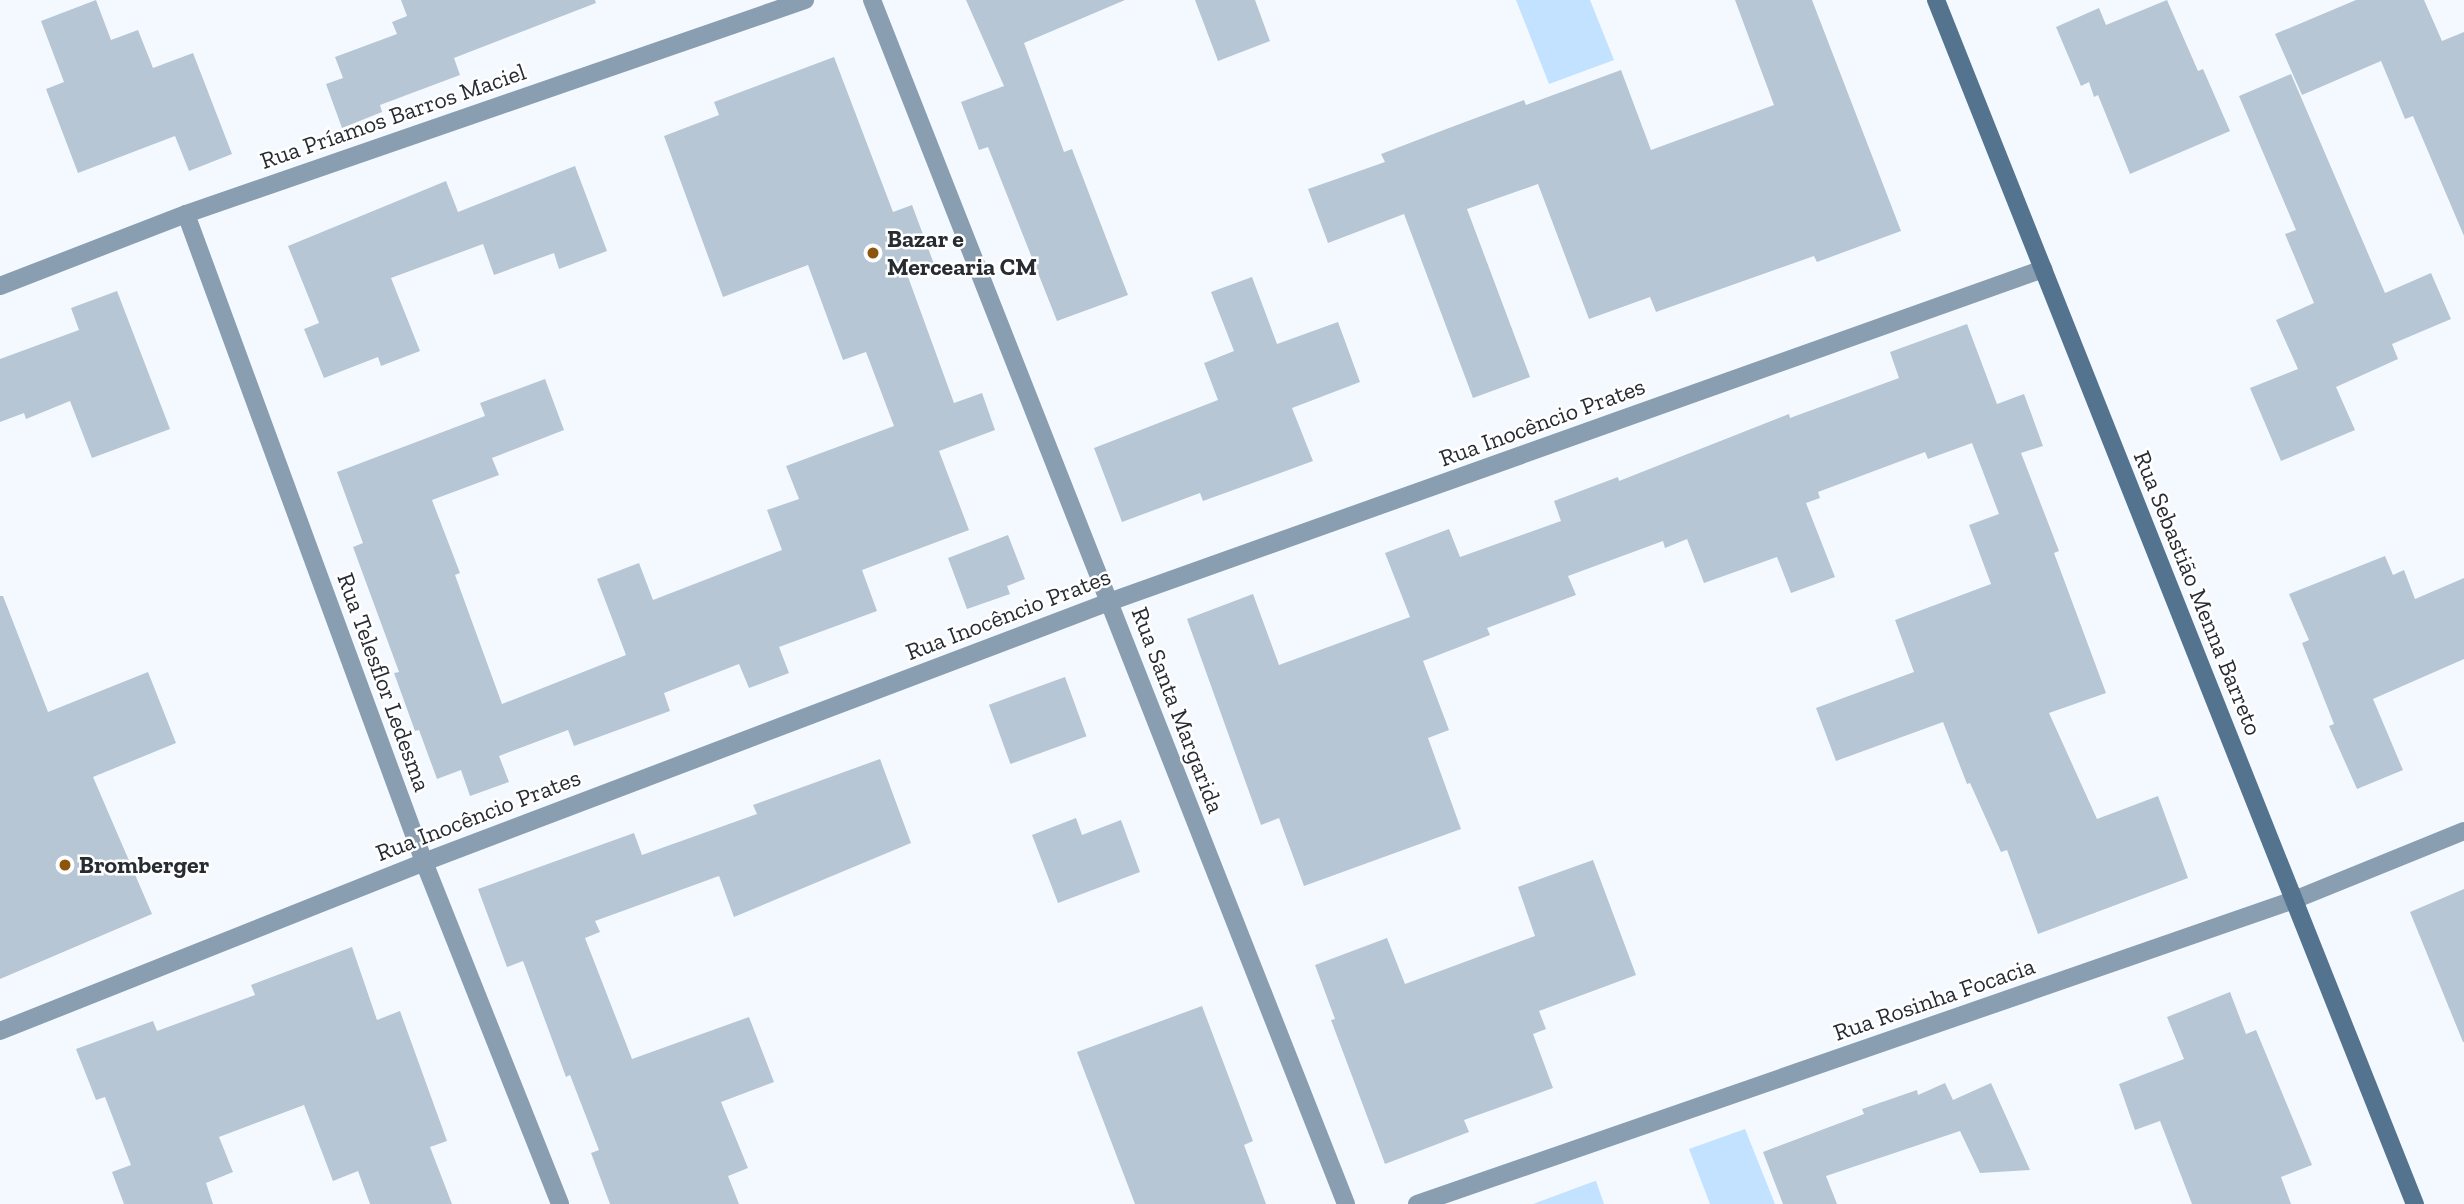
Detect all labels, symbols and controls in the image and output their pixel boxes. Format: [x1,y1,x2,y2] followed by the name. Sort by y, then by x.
[256,57,530,175] street label: Rua Príamos Barros Maciel
[887,225,1037,281] place label: Bazar e Mercearia CM
[865,245,881,261] marker: Bazar e Mercearia CM
[1435,371,1649,473] street label: Rua Inocêncio Prates
[2128,446,2268,740] street label: Rua Sebastião Menna Barreto
[902,562,1114,666] street label: Rua Inocêncio Prates
[331,568,437,796] street label: Rua Telesflor Ledesma
[1125,603,1231,817] street label: Rua Santa Margarida
[372,763,584,867] street label: Rua Inocêncio Prates
[79,851,209,879] place label: Bromberger
[57,857,73,873] marker: Bromberger
[1830,951,2038,1047] street label: Rua Rosinha Focacia

